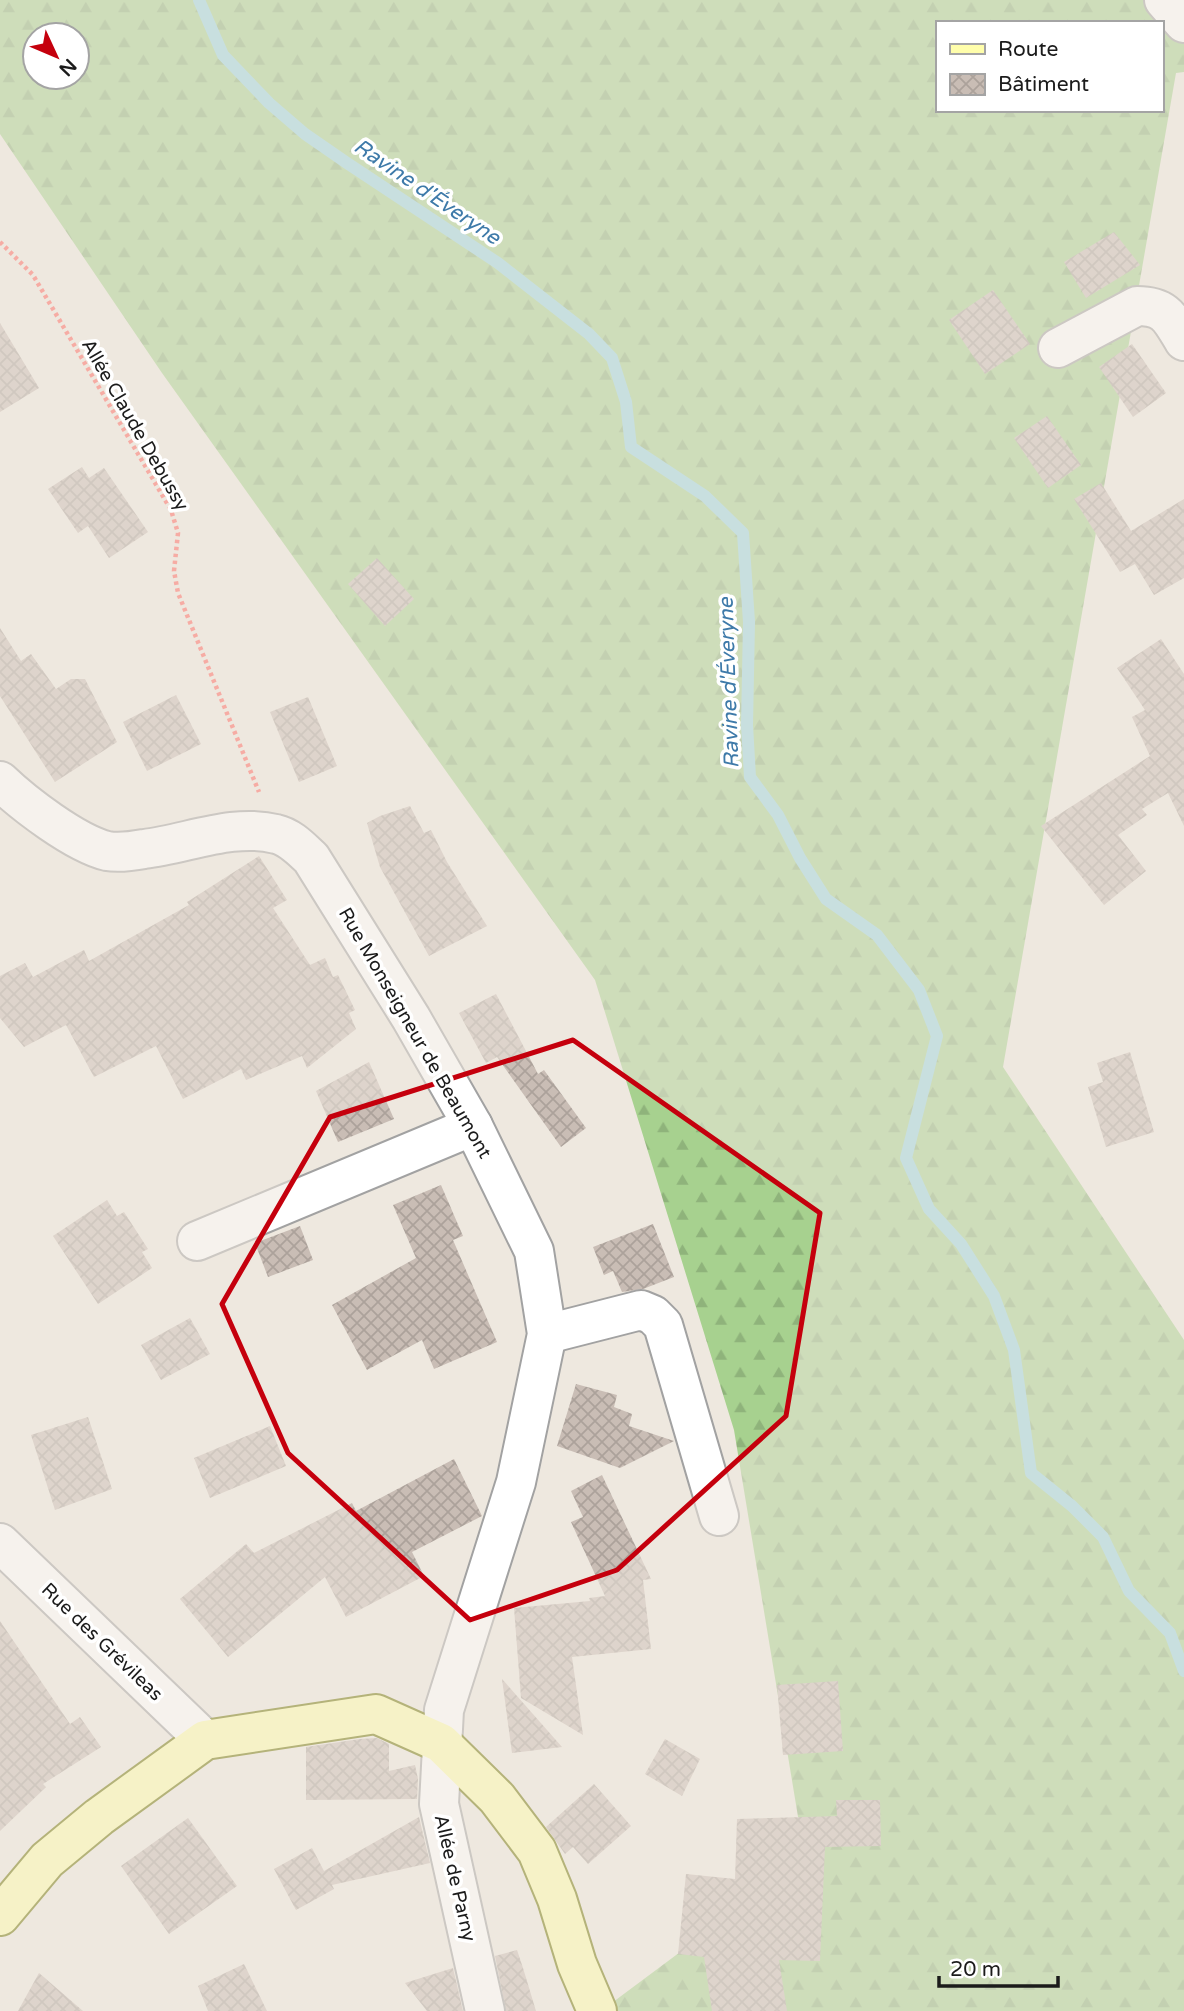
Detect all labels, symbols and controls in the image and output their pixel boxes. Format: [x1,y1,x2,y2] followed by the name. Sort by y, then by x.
[21,21,91,91] north arrow
[936,21,1163,112] legend
[998,37,1058,62] text: Route
[54,54,81,80] text: N
[998,72,1089,97] text: Bâtiment
[349,134,506,251] water label: Ravine d'Éveryne
[77,335,193,515] street label: Allée Claude Debussy
[713,596,744,769] water label: Ravine d'Éveryne
[334,904,496,1162] street label: Rue Monseigneur de Beaumont
[37,1579,167,1705] street label: Rue des Grévileas
[430,1812,480,1944] street label: Allée de Parny
[939,1944,1058,1988] scale bar
[950,1957,1001,1982] text: 20 m

